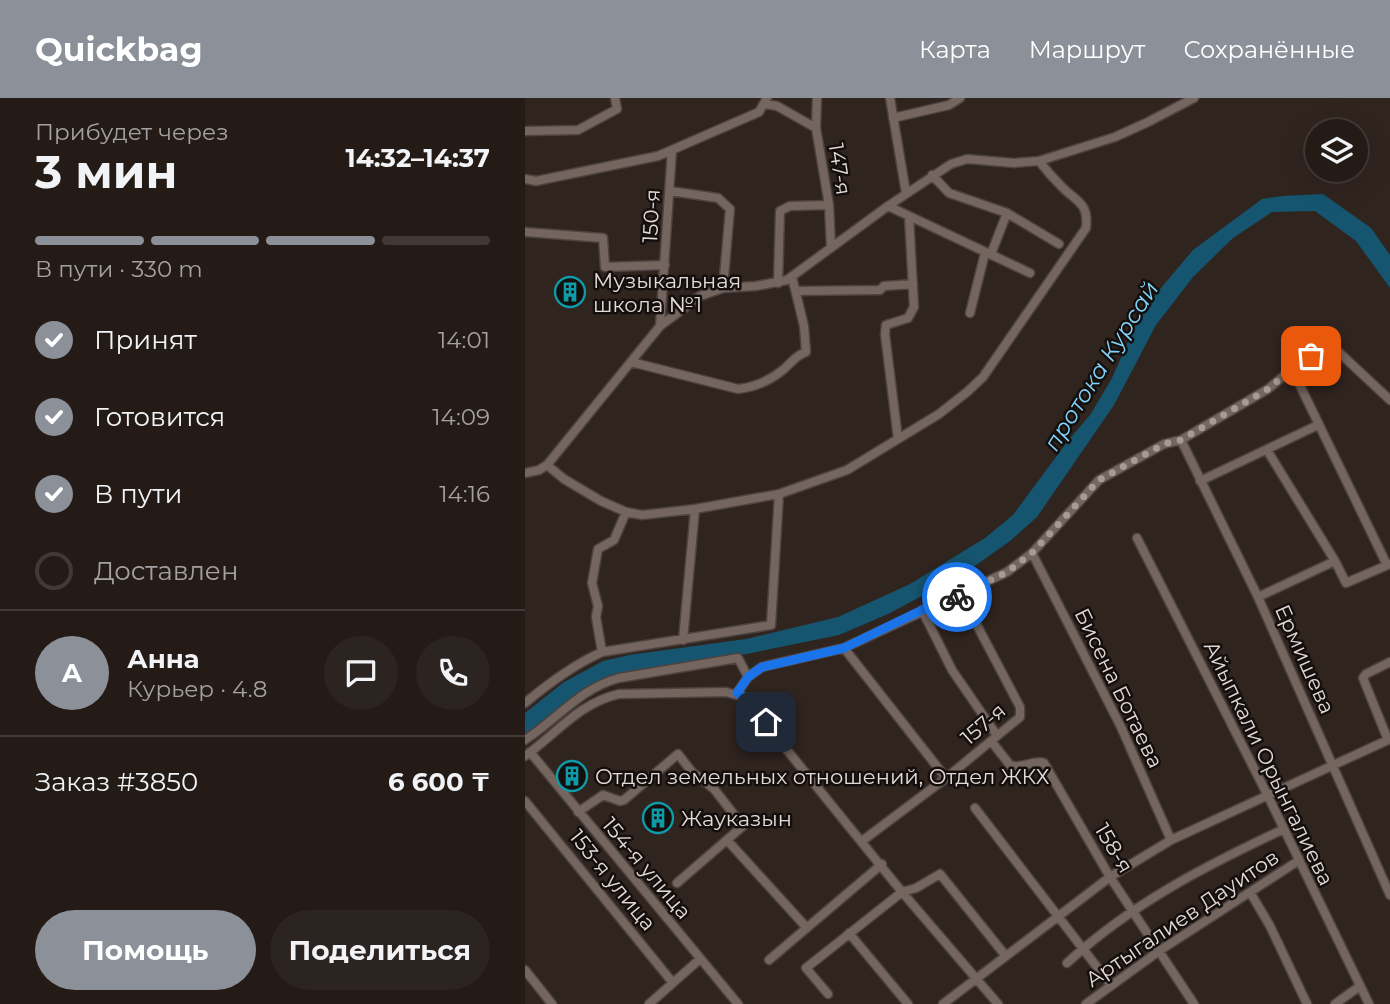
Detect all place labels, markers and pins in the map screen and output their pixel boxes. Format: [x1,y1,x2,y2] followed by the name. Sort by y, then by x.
[593,268,741,317] place label: Музыкальная школа №1
[553,275,587,309] building icon: Музыкальная школа №1
[1281,326,1341,386] pin
[736,692,796,752] pin
[555,759,589,793] building icon: Отдел земельных отношений, Отдел ЖКХ
[595,764,1050,789] place label: Отдел земельных отношений, Отдел ЖКХ
[641,801,675,835] building icon: Жауказын
[681,806,792,831] place label: Жауказын

